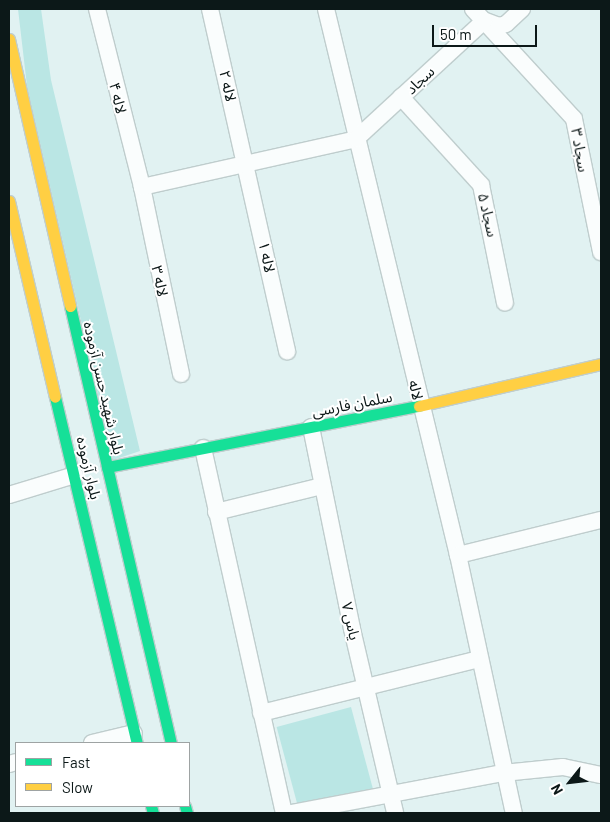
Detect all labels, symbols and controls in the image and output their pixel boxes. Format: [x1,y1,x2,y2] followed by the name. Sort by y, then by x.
[435,15,540,47] scale bar
[440,25,472,43] text: 50 m
[402,62,438,98] street label: سجاد
[216,69,240,103] street label: لاله ۲
[105,81,131,115] street label: لاله ۴
[567,127,593,173] street label: سجاد ۳
[474,191,502,239] street label: سجاد ۵
[255,240,279,274] street label: لاله ۱
[148,264,172,298] street label: لاله ۳
[80,320,128,456] street label: بلوار شهید حسن آزموده
[405,378,427,402] street label: لاله
[310,387,394,421] street label: سلمان فارسی
[73,435,105,501] street label: بلوار آزموده
[338,600,364,642] street label: یاس ۷
[15,742,190,807] legend
[62,753,90,771] text: Fast
[545,757,595,807] north arrow
[62,778,93,796] text: Slow
[547,781,566,798] text: N

